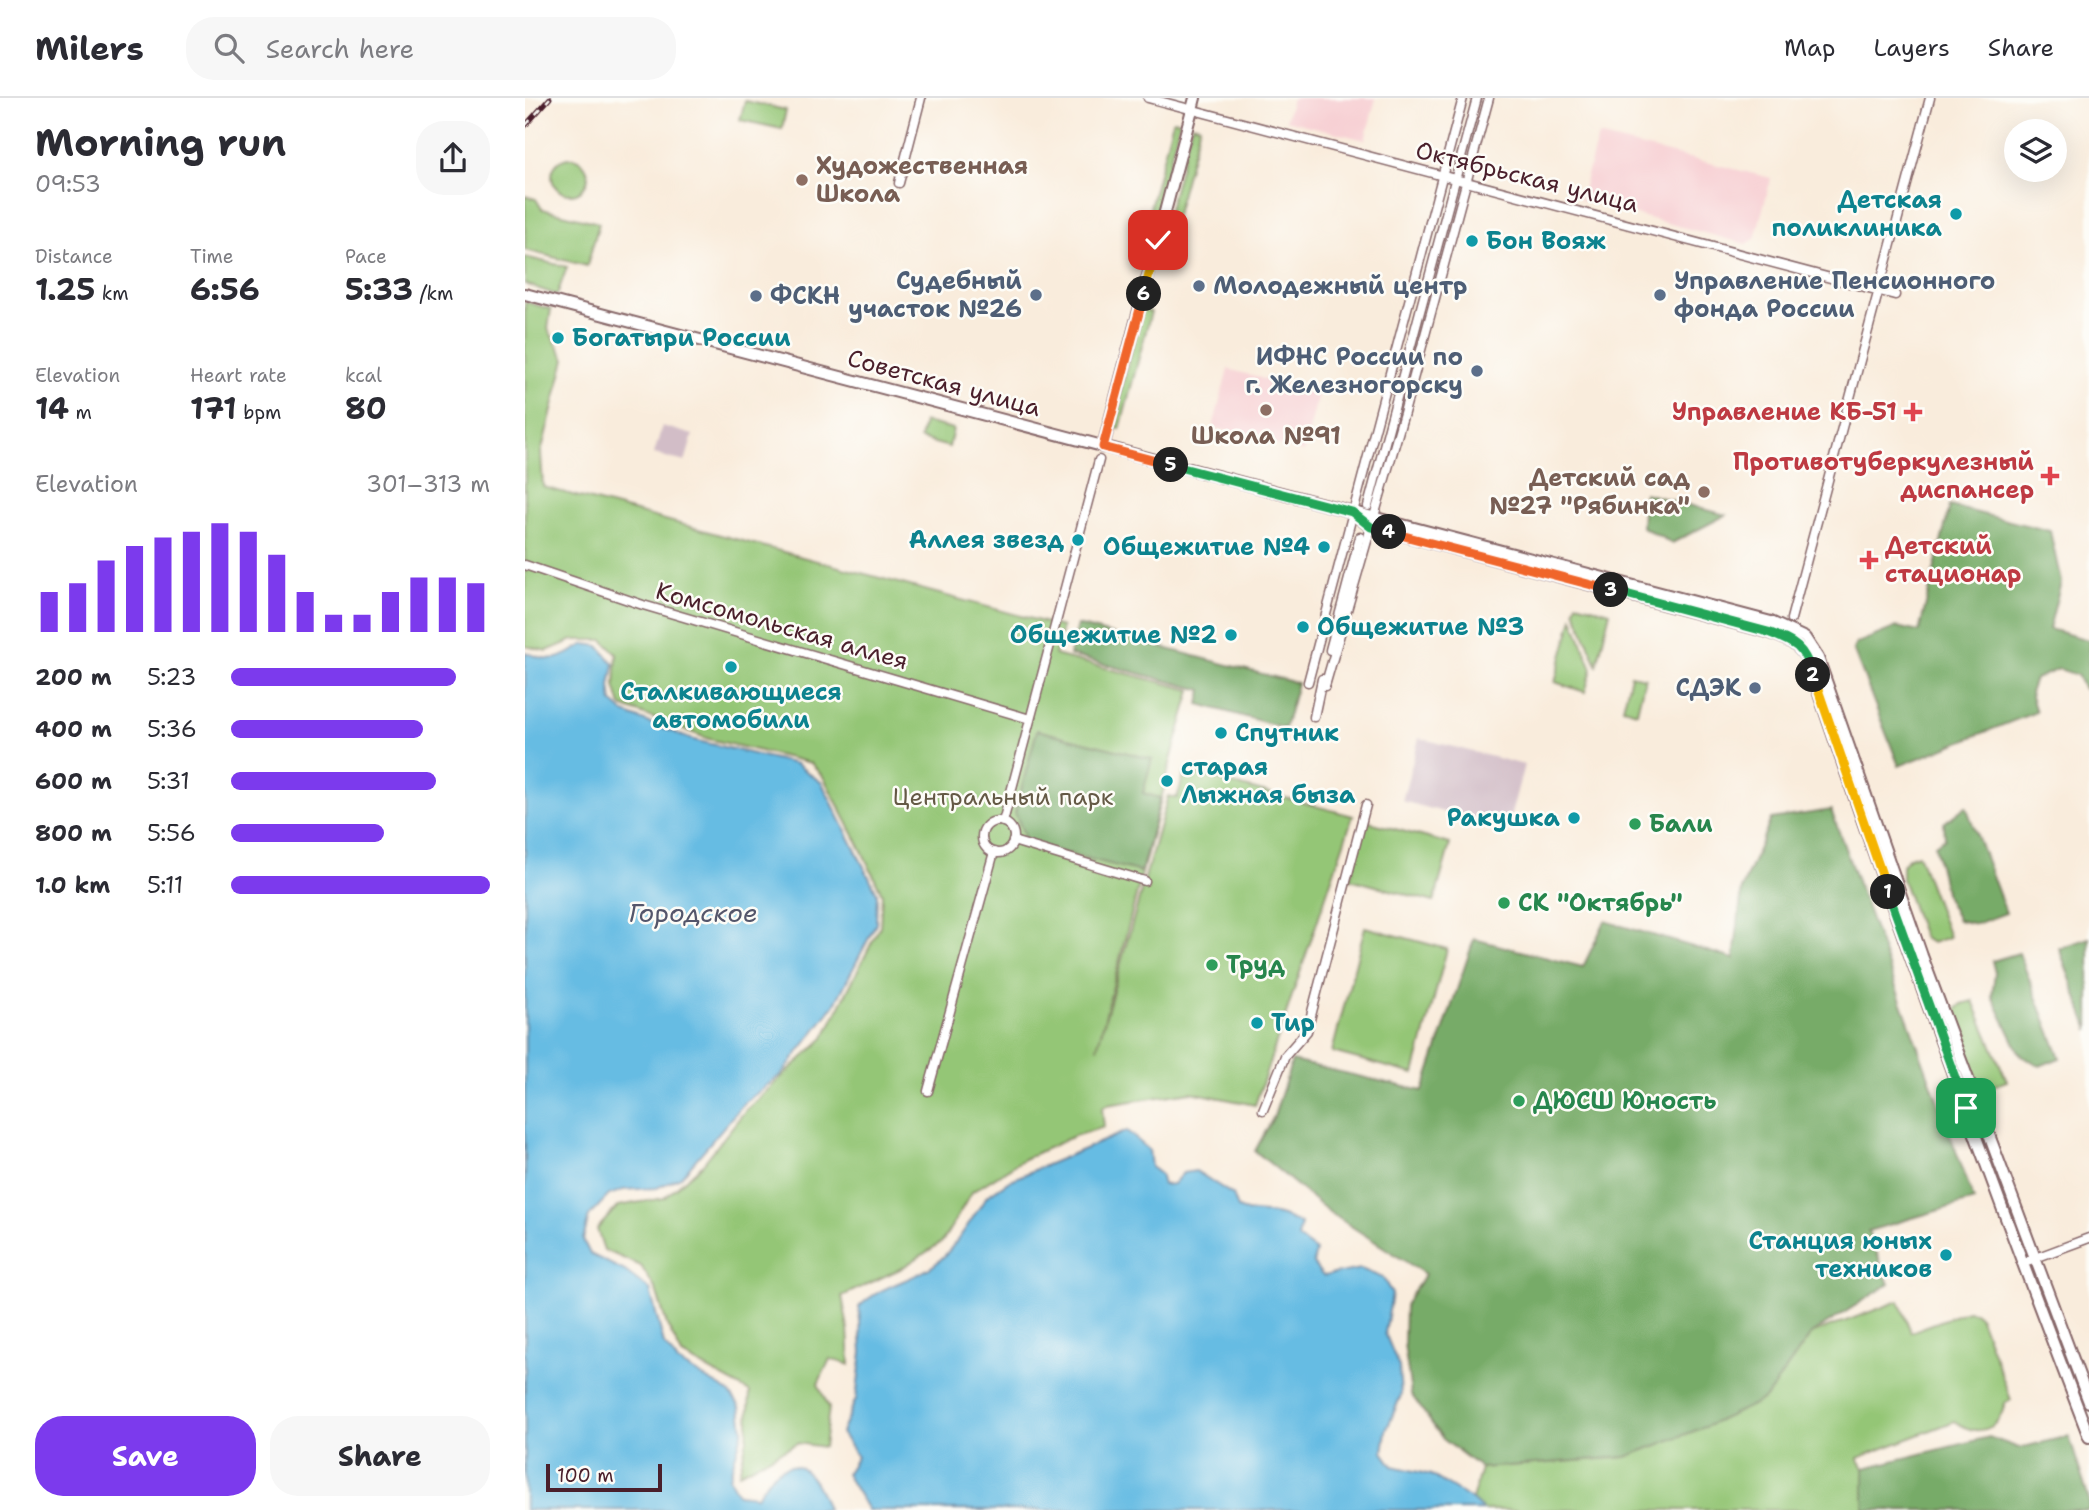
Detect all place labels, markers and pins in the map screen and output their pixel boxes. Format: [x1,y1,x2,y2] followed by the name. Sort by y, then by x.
[816,150,1028,210] place label: Художественная Школа
[794,172,810,188] marker: Художественная Школа
[1771,184,1943,244] place label: Детская поликлиника
[1948,206,1964,222] marker: Детская поликлиника
[1128,210,1188,270] pin
[1486,225,1607,257] place label: Бон Вояж
[1464,233,1480,249] marker: Бон Вояж
[848,265,1022,325] place label: Судебный участок №26
[1674,265,1995,325] place label: Управление Пенсионного фонда России
[1213,270,1467,302] place label: Молодежный центр
[1127,276,1161,312] pin: 6
[1191,278,1207,294] marker: Молодежный центр
[770,280,840,312] place label: ФСКН
[1028,287,1044,303] marker: Судебный участок №26
[1652,287,1668,303] marker: Управление Пенсионного фонда России
[748,288,764,304] marker: ФСКН
[572,322,791,354] place label: Богатыри России
[550,330,566,346] marker: Богатыри России
[1245,341,1463,401] place label: ИФНС России по г. Железногорску
[1469,363,1485,379] marker: ИФНС России по г. Железногорску
[1672,396,1897,428] place label: Управление КБ-51
[1258,402,1274,418] marker: Школа №91
[1903,402,1923,422] marker: Управление КБ-51
[1191,420,1341,452] place label: Школа №91
[1733,446,2034,506] place label: Противотуберкулезный диспансер
[1153,448,1189,482] pin: 5
[1489,462,1690,522] place label: Детский сад №27 "Рябинка"
[2040,466,2060,486] marker: Противотуберкулезный диспансер
[1696,484,1712,500] marker: Детский сад №27 "Рябинка"
[1371,514,1407,550] pin: 4
[909,524,1064,556] place label: Аллея звезд
[1885,530,2021,590] place label: Детский стационар
[1103,531,1310,563] place label: Общежитие №4
[1070,532,1086,548] marker: Аллея звезд
[1316,539,1332,555] marker: Общежитие №4
[1859,550,1879,570] marker: Детский стационар
[1593,573,1629,608] pin: 3
[1317,611,1524,643] place label: Общежитие №3
[1010,619,1217,651] place label: Общежитие №2
[1295,619,1311,635] marker: Общежитие №3
[1223,627,1239,643] marker: Общежитие №2
[1795,658,1831,692] pin: 2
[723,659,739,675] marker: Сталкивающиеся автомобили
[1675,672,1742,704] place label: СДЭК
[620,676,842,736] place label: Сталкивающиеся автомобили
[1747,680,1763,696] marker: СДЭК
[1235,717,1339,749] place label: Спутник
[1213,725,1229,741] marker: Спутник
[1181,751,1356,811] place label: старая Лыжная быза
[1159,773,1175,789] marker: старая Лыжная быза
[1447,802,1561,834] place label: Ракушка
[1649,808,1713,840] place label: Бали
[1566,810,1582,826] marker: Ракушка
[1627,816,1643,832] marker: Бали
[1871,874,1905,910] pin: 1
[1518,887,1683,919] place label: СК "Октябрь"
[1496,895,1512,911] marker: СК "Октябрь"
[1226,949,1285,981] place label: Труд
[1204,957,1220,973] marker: Труд
[1271,1007,1315,1039] place label: Тир
[1249,1015,1265,1031] marker: Тир
[1936,1078,1996,1138] pin
[1533,1085,1716,1117] place label: ДЮСШ Юность
[1511,1093,1527,1109] marker: ДЮСШ Юность
[1748,1225,1932,1285] place label: Станция юных техников
[1938,1247,1954,1263] marker: Станция юных техников

